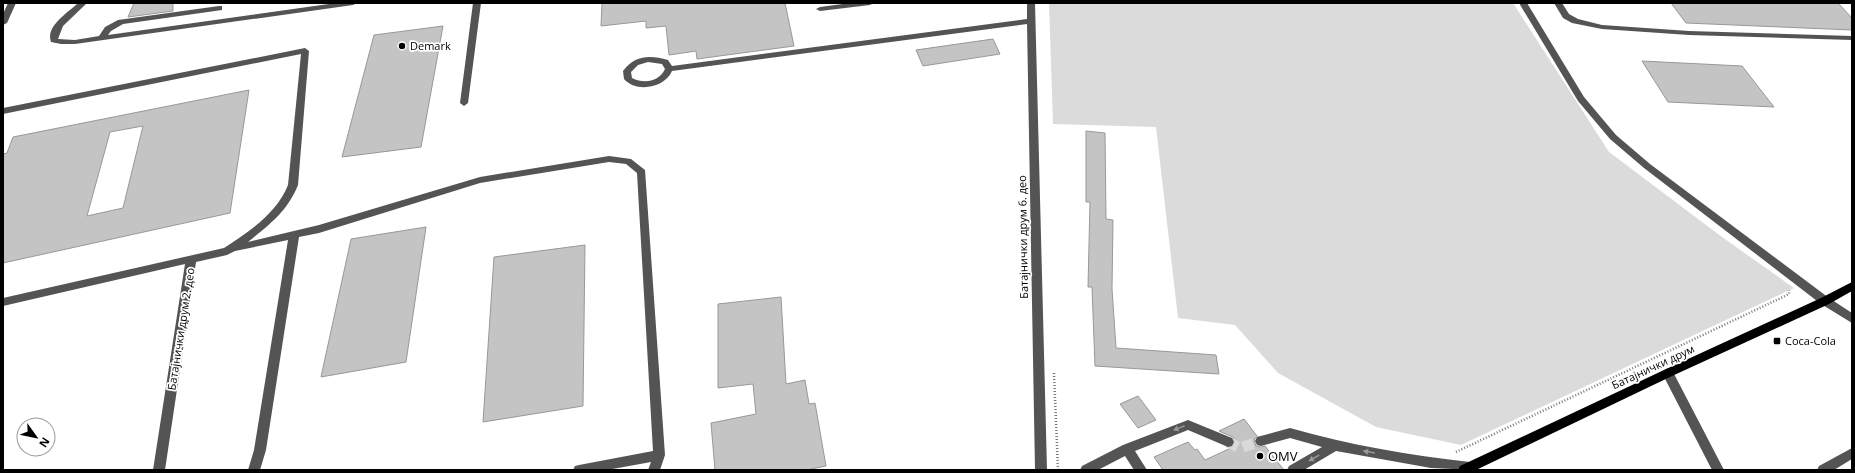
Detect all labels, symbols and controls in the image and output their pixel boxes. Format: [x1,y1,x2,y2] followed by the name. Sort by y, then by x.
[410,38,451,53] place label: Demark
[397,41,407,51] marker: Demark
[1014,175,1031,299] street label: Батајнички друм 6. део
[163,266,198,391] street label: Батајнички друм 2. део
[1785,333,1836,348] place label: Coca-Cola
[1772,336,1782,346] marker: Coca-Cola
[1609,341,1697,392] street label: Батајнички друм
[16,417,56,457] north arrow
[1173,426,1185,432] one-way arrow
[36,435,54,451] text: N
[1268,447,1298,465] place label: OMV
[1363,449,1375,455] one-way arrow
[1255,451,1265,461] marker: OMV
[1308,455,1320,461] one-way arrow

